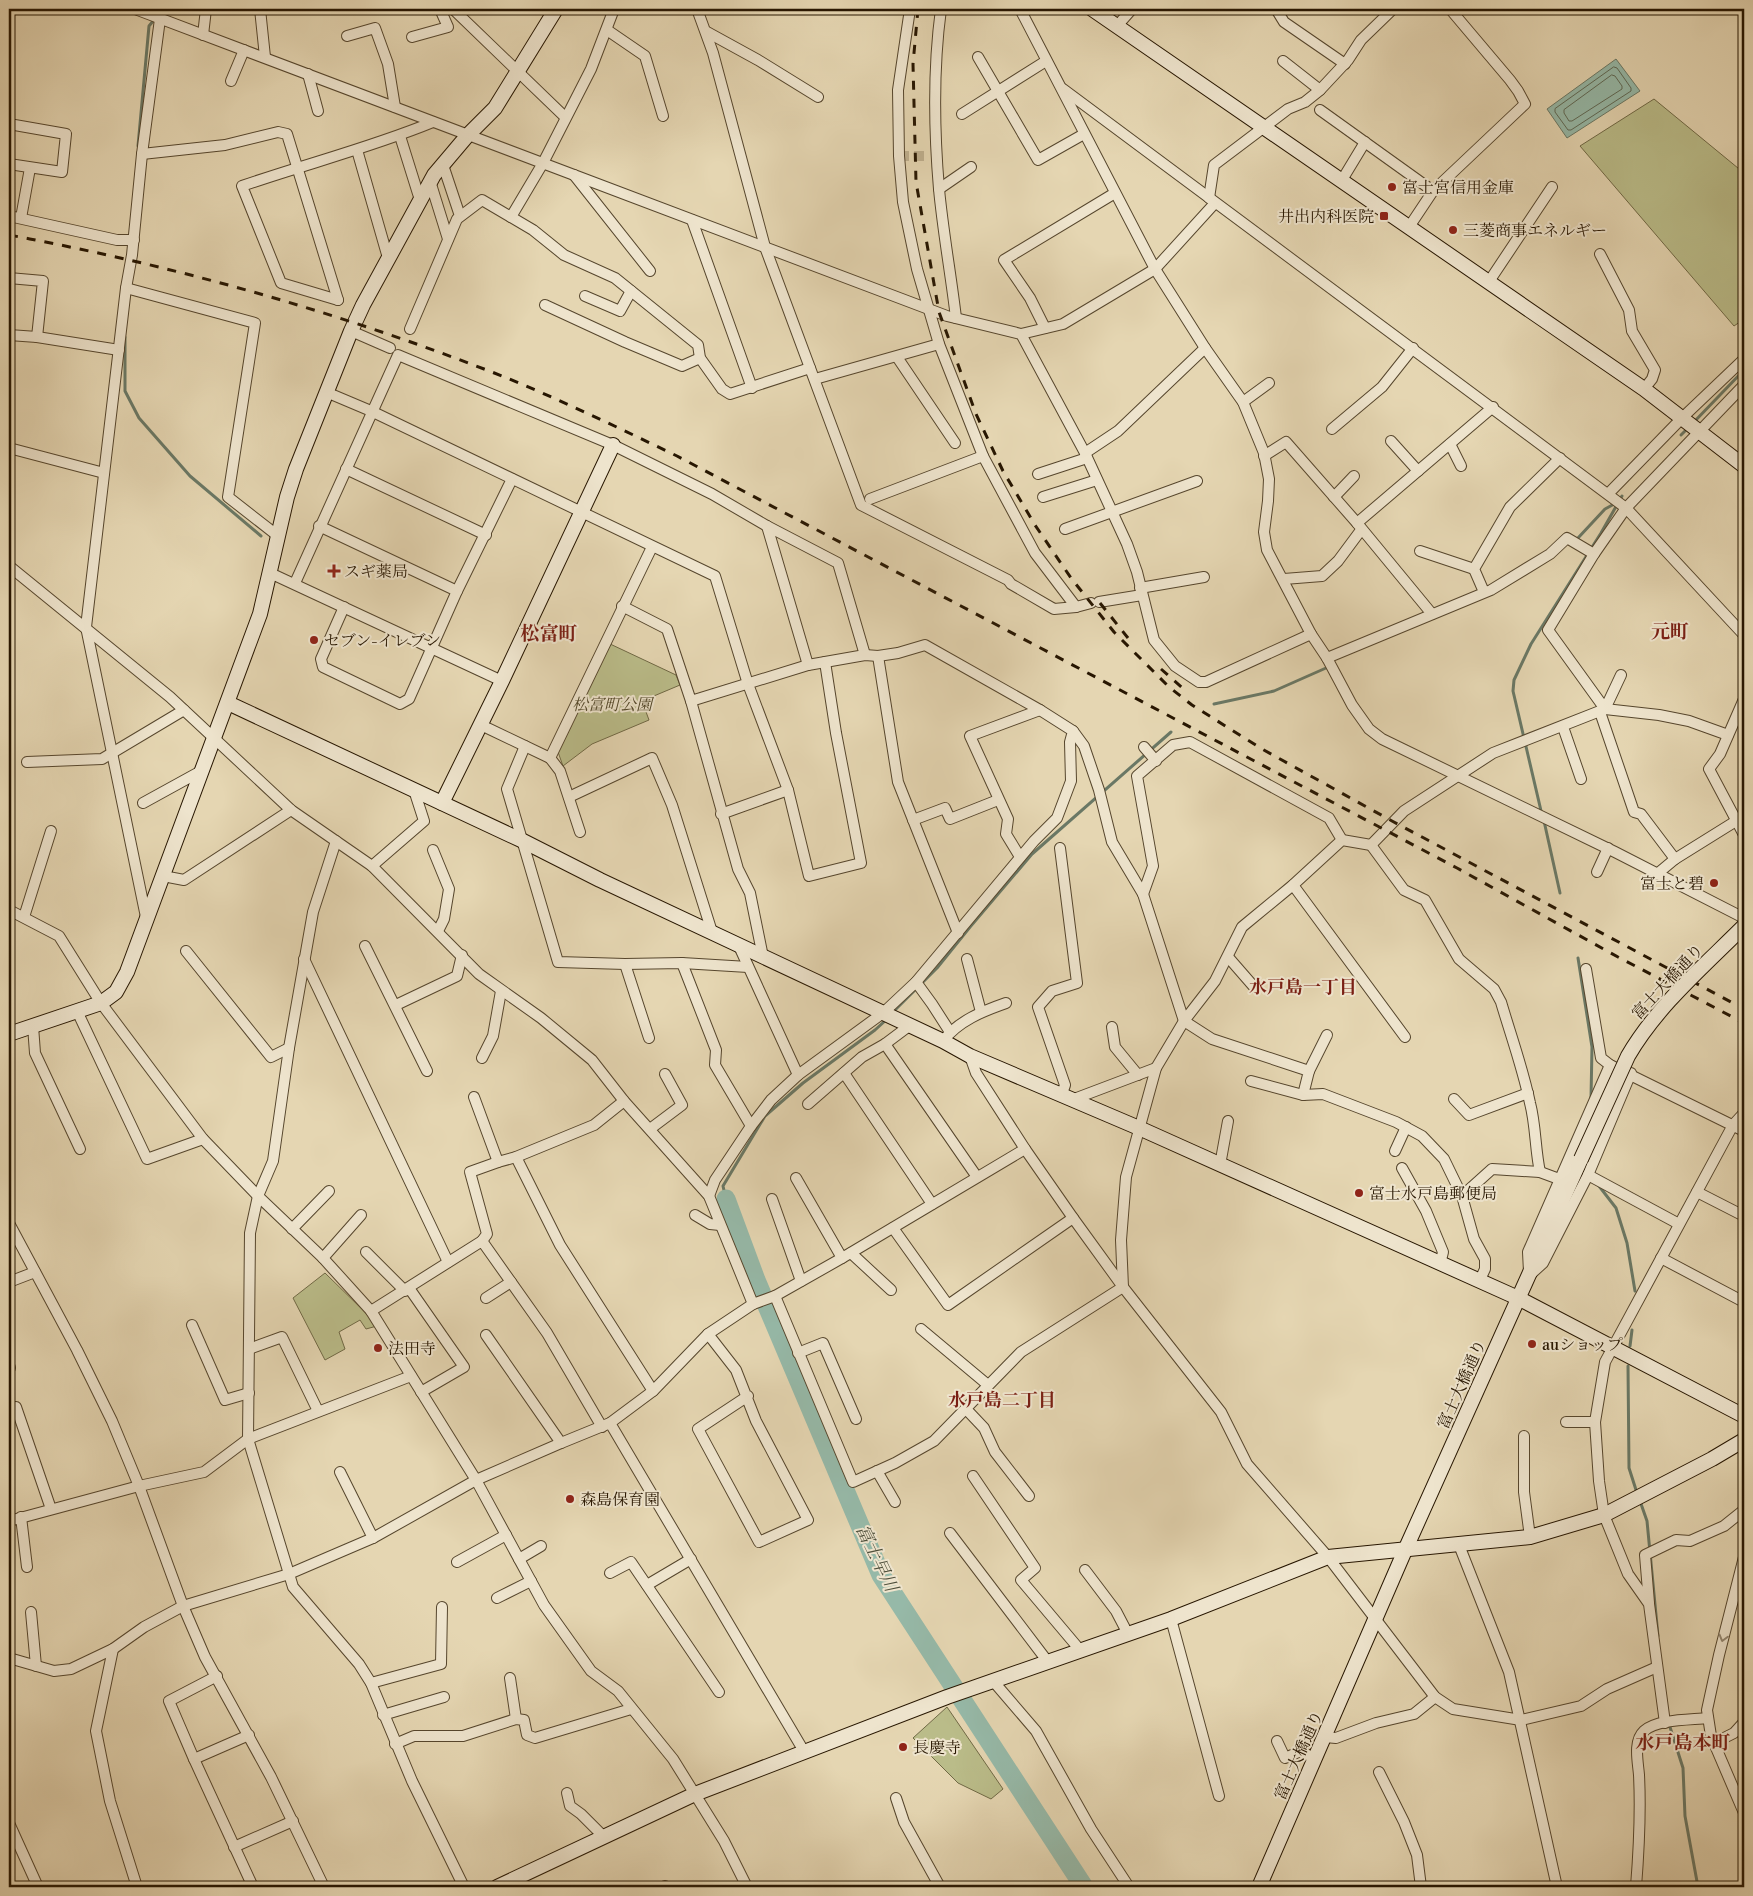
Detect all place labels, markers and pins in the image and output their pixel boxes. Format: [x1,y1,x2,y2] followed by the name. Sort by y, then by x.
[1402,178,1514,198] place label: 富士宮信用金庫
[1386,181,1398,193] marker: 富士宮信用金庫
[1278,207,1374,227] place label: 井出内科医院
[1378,210,1390,222] marker: 井出内科医院
[1463,221,1607,241] place label: 三菱商事エネルギー
[1447,224,1459,236] marker: 三菱商事エネルギー
[344,562,408,582] place label: スギ薬局
[328,565,340,577] marker: スギ薬局
[324,631,441,651] place label: セブン-イレブン
[308,634,320,646] marker: セブン-イレブン
[1640,874,1704,894] place label: 富士と碧
[1708,877,1720,889] marker: 富士と碧
[1369,1184,1497,1204] place label: 富士水戸島郵便局
[1353,1187,1365,1199] marker: 富士水戸島郵便局
[1542,1335,1623,1355] place label: auショップ
[1526,1338,1538,1350] marker: auショップ
[388,1339,436,1359] place label: 法田寺
[372,1342,384,1354] marker: 法田寺
[580,1490,660,1510] place label: 森島保育園
[564,1493,576,1505] marker: 森島保育園
[913,1738,961,1758] place label: 長慶寺
[897,1741,909,1753] marker: 長慶寺

